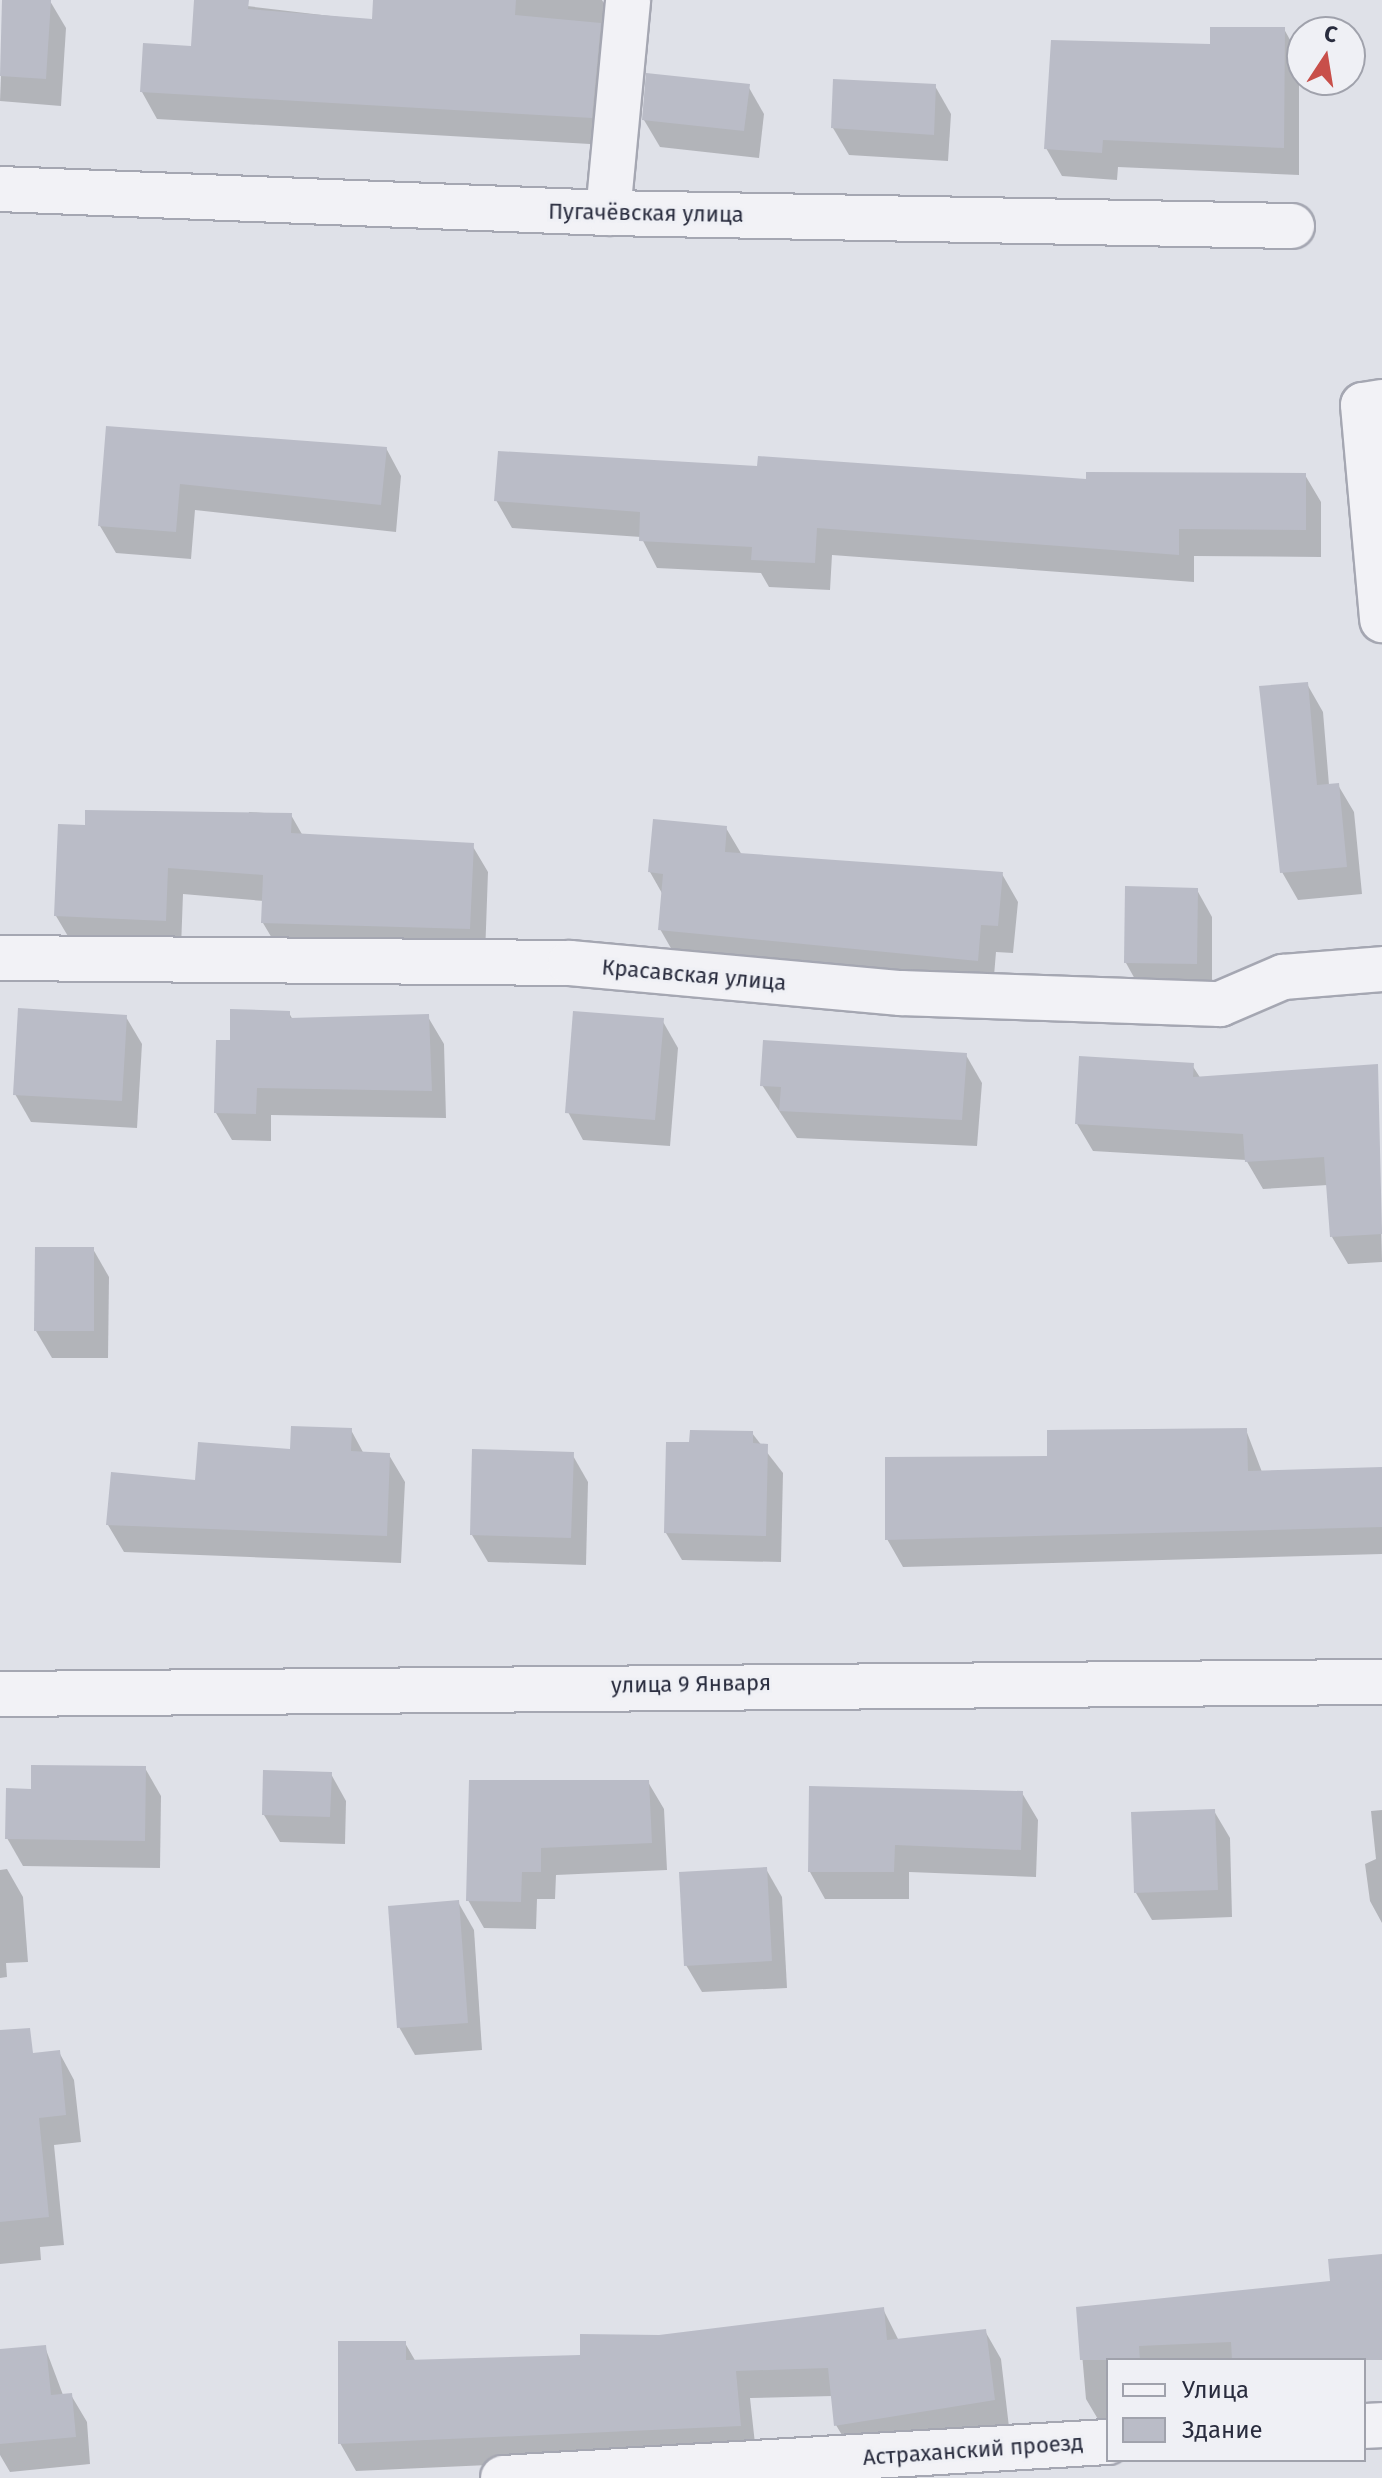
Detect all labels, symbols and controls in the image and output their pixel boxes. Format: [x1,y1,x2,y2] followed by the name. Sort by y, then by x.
[1286,16,1366,96] north arrow
[1322,19,1340,49] text: С
[548,198,744,228] street label: Пугачёвская улица
[601,954,787,996] street label: Красавская улица
[611,1669,771,1699] street label: улица 9 Января
[1106,2358,1366,2462] legend
[1182,2376,1249,2404] text: Улица
[1182,2416,1263,2444] text: Здание
[862,2429,1084,2471] street label: Астраханский проезд

